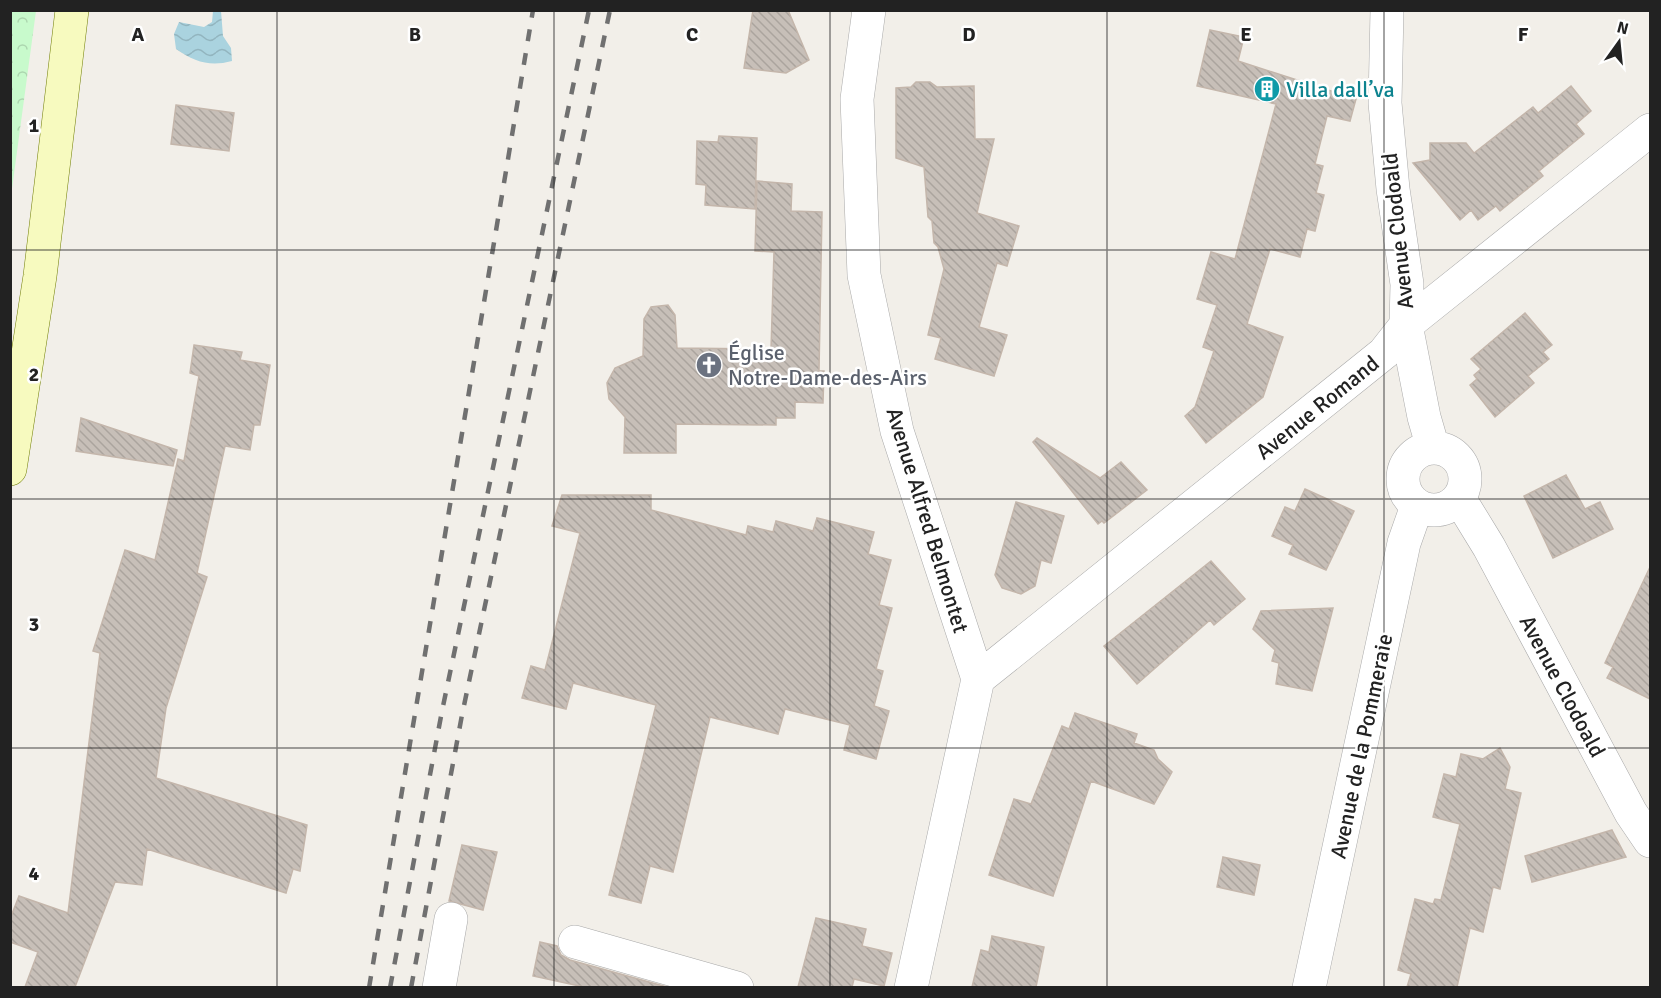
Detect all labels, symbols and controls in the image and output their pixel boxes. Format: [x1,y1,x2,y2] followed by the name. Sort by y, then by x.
[1589,12,1649,72] north arrow
[1615,17,1631,40] text: N
[132,22,145,47] text: A
[409,22,421,47] text: B
[686,22,698,47] text: C
[962,22,976,47] text: D
[1240,22,1252,47] text: E
[1518,22,1529,47] text: F
[1252,74,1282,104] building icon: Villa dall’va
[1286,76,1395,103] place label: Villa dall’va
[29,113,40,138] text: 1
[1376,152,1419,310] street label: Avenue Clodoald
[728,339,927,391] place label: Église Notre-Dame-des-Airs
[694,350,724,380] church icon: Église Notre-Dame-des-Airs
[1250,350,1384,465] street label: Avenue Romand
[29,362,39,387] text: 2
[880,404,975,636] street label: Avenue Alfred Belmontet
[1514,611,1611,762] street label: Avenue Clodoald
[29,612,39,637] text: 3
[1324,631,1399,861] street label: Avenue de la Pommeraie
[29,861,40,886] text: 4

